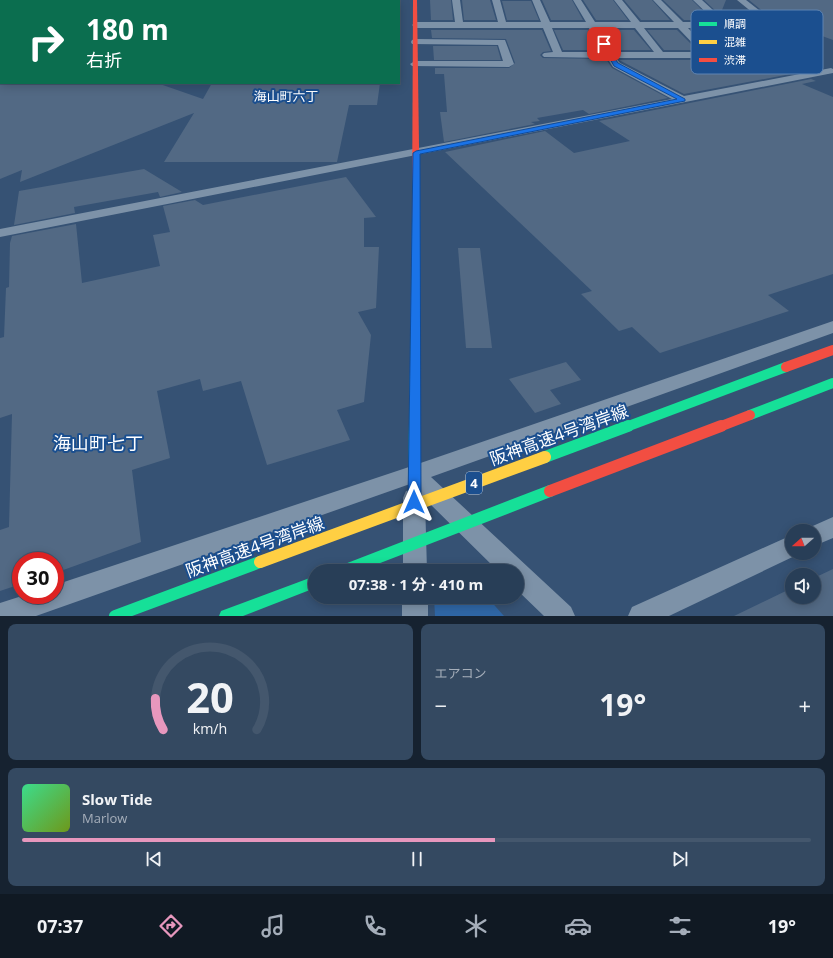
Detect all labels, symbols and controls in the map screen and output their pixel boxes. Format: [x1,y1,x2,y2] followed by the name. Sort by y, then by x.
[86,10,169,48] text: 180 m
[691,10,823,74] legend
[20,16,72,68] icon: right
[724,16,746,31] text: 順調
[587,27,621,61] pin
[593,33,615,55] icon: arrive
[724,34,746,49] text: 混雑
[86,48,122,72] text: 右折
[724,52,746,67] text: 渋滞
[253,87,319,105] district label: 海山町六丁
[486,399,631,470] street label: 阪神高速4号湾岸線
[53,431,143,455] district label: 海山町七丁
[466,472,482,494] road number: 4
[393,481,435,523] position arrow
[182,511,327,582] street label: 阪神高速4号湾岸線
[785,524,821,560] north arrow
[785,524,821,604] map controls
[12,552,64,604] speed limit sign: 30
[785,568,821,604] button: sound
[349,574,483,594] text: 07:38 · 1 分 · 410 m
[435,664,487,682] text: エアコン
[186,669,234,725] text: 20
[599,684,646,725] text: 19°
[435,690,447,720] text: −
[798,690,811,720] text: +
[193,719,228,738] text: km/h
[82,789,152,809] text: Slow Tide
[82,809,127,827] text: Marlow
[143,848,165,870] icon: previous
[406,848,428,870] icon: pause
[669,848,691,870] icon: next
[157,912,185,940] icon: directions
[259,912,287,940] icon: music
[361,912,389,940] icon: phone
[462,912,490,940] icon: climate
[564,912,592,940] icon: car
[666,912,694,940] icon: filters
[37,914,83,938] text: 07:37
[768,914,796,938] text: 19°

